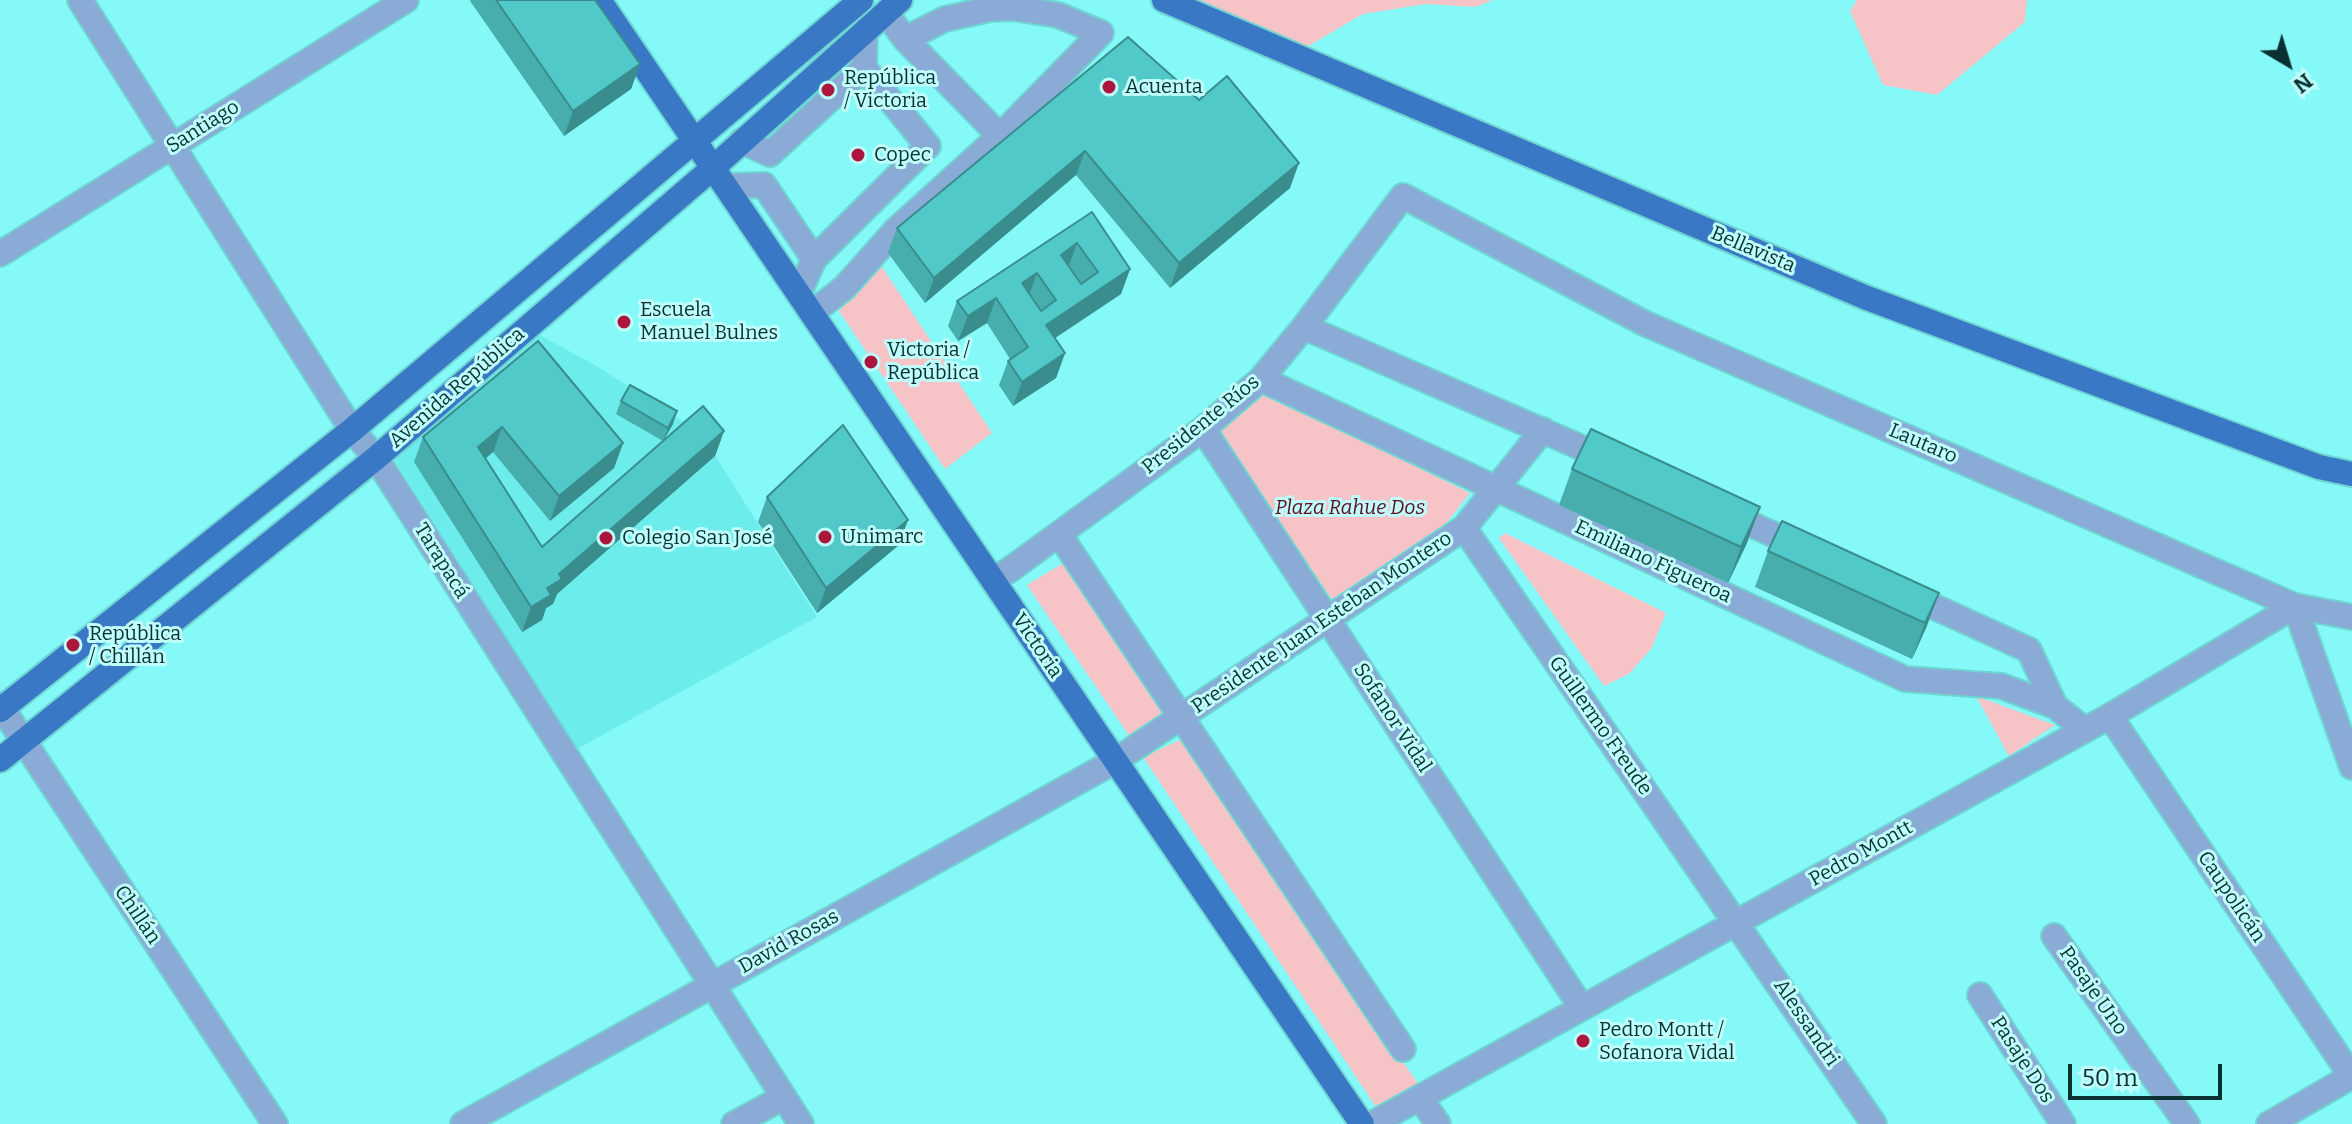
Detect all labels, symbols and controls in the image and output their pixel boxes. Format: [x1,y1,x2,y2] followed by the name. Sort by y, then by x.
[2248,24,2328,104] north arrow
[844,66,936,113] place label: República / Victoria
[2288,67,2318,99] text: N
[1125,75,1203,99] place label: Acuenta
[1100,78,1118,96] marker: Acuenta
[819,81,837,99] marker: República / Victoria
[162,95,244,159] street label: Santiago
[874,143,931,167] place label: Copec
[849,146,867,164] marker: Copec
[1707,222,1799,278] street label: Bellavista
[640,298,778,345] place label: Escuela Manuel Bulnes
[615,313,633,331] marker: Escuela Manuel Bulnes
[384,323,530,453] street label: Avenida República
[887,338,979,385] place label: Victoria / República
[862,353,880,371] marker: Victoria / República
[1138,370,1264,480] street label: Presidente Ríos
[1885,419,1961,469] street label: Lautaro
[1275,496,1425,520] park label: Plaza Rahue Dos
[1571,515,1735,609] street label: Emiliano Figueroa
[408,519,474,603] street label: Tarapacá
[841,525,923,549] place label: Unimarc
[622,526,772,550] place label: Colegio San José
[1187,527,1457,719] street label: Presidente Juan Esteban Montero
[816,528,834,546] marker: Unimarc
[597,529,615,547] marker: Colegio San José
[1007,609,1067,683] street label: Victoria
[89,622,181,669] place label: República / Chillán
[64,636,82,654] marker: República / Chillán
[1543,652,1657,800] street label: Guillermo Freude
[1348,659,1436,777] street label: Sofanor Vidal
[1805,816,1917,892] street label: Pedro Montt
[2192,847,2270,947] street label: Caupolicán
[109,881,165,949] street label: Chillán
[735,905,843,979] street label: David Rosas
[2054,942,2132,1040] street label: Pasaje Uno
[1768,975,1844,1071] street label: Alessandri
[1985,1012,2059,1108] street label: Pasaje Dos
[1599,1018,1735,1065] place label: Pedro Montt / Sofanora Vidal
[1574,1032,1592,1050] marker: Pedro Montt / Sofanora Vidal
[2072,1048,2226,1098] scale bar
[2082,1064,2138,1092] text: 50 m

